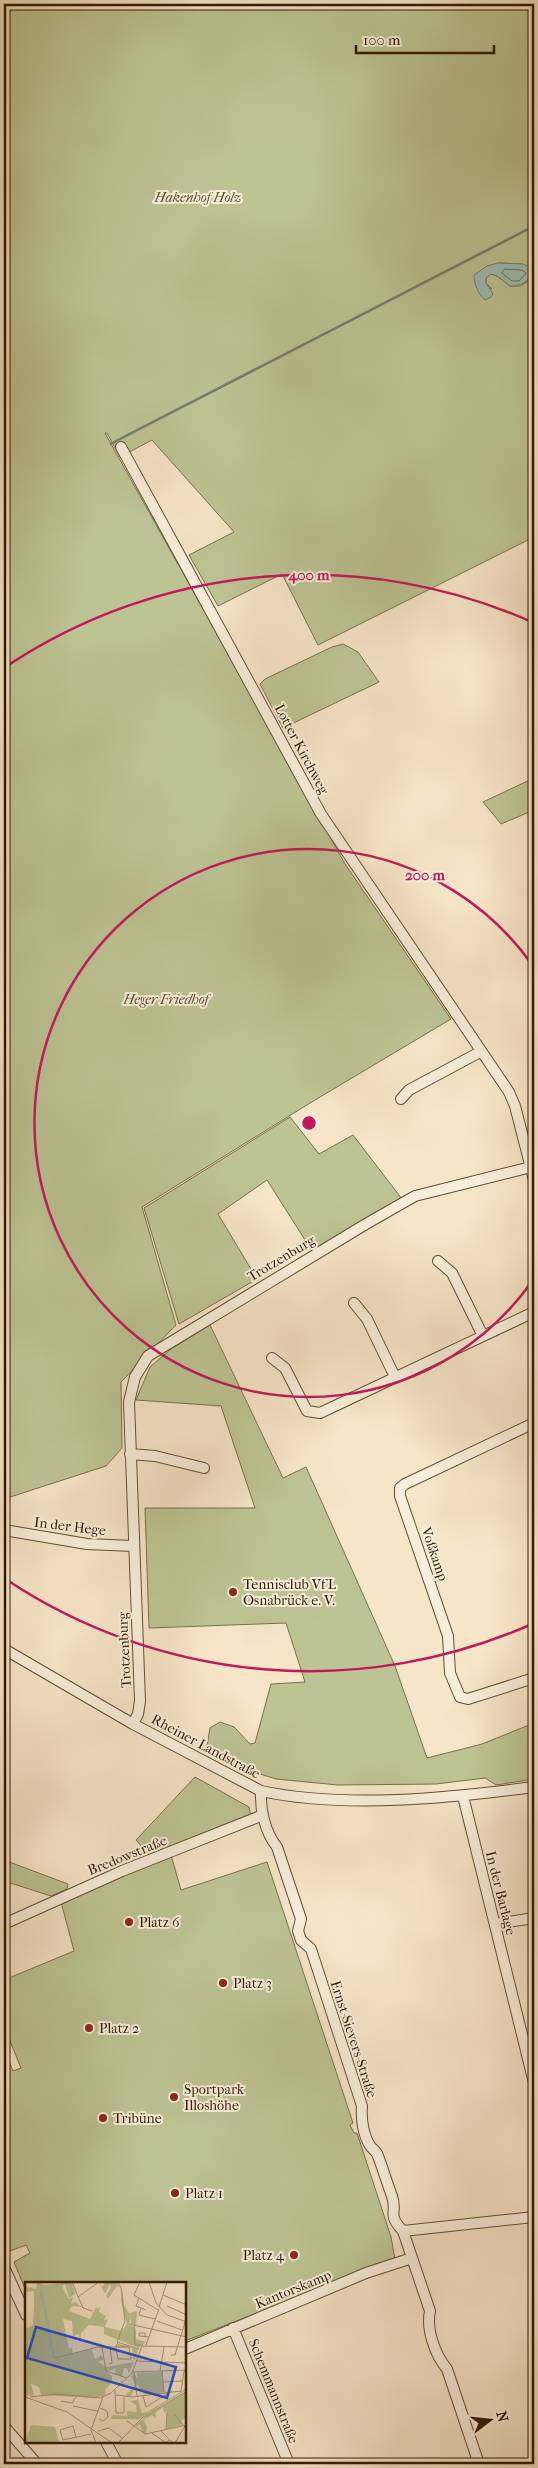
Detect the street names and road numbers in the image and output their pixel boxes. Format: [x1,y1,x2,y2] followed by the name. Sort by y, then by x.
[271,701,333,798] street label: Lotter Kirchweg
[244,1231,319,1285] street label: Trotzenburg
[33,1514,107,1539] street label: In der Hege
[417,1524,452,1584] street label: Voßkamp
[114,1611,135,1688] street label: Trotzenburg
[148,1711,263,1782] street label: Rheiner Landstraße
[85,1832,169,1879] street label: Bredowstraße
[482,1849,519,1937] street label: In der Barlage
[327,1978,380,2100] street label: Ernst-Sievers-Straße
[253,2266,334,2312] street label: Kantorskamp
[245,2336,302,2446] street label: Schemmannstraße

